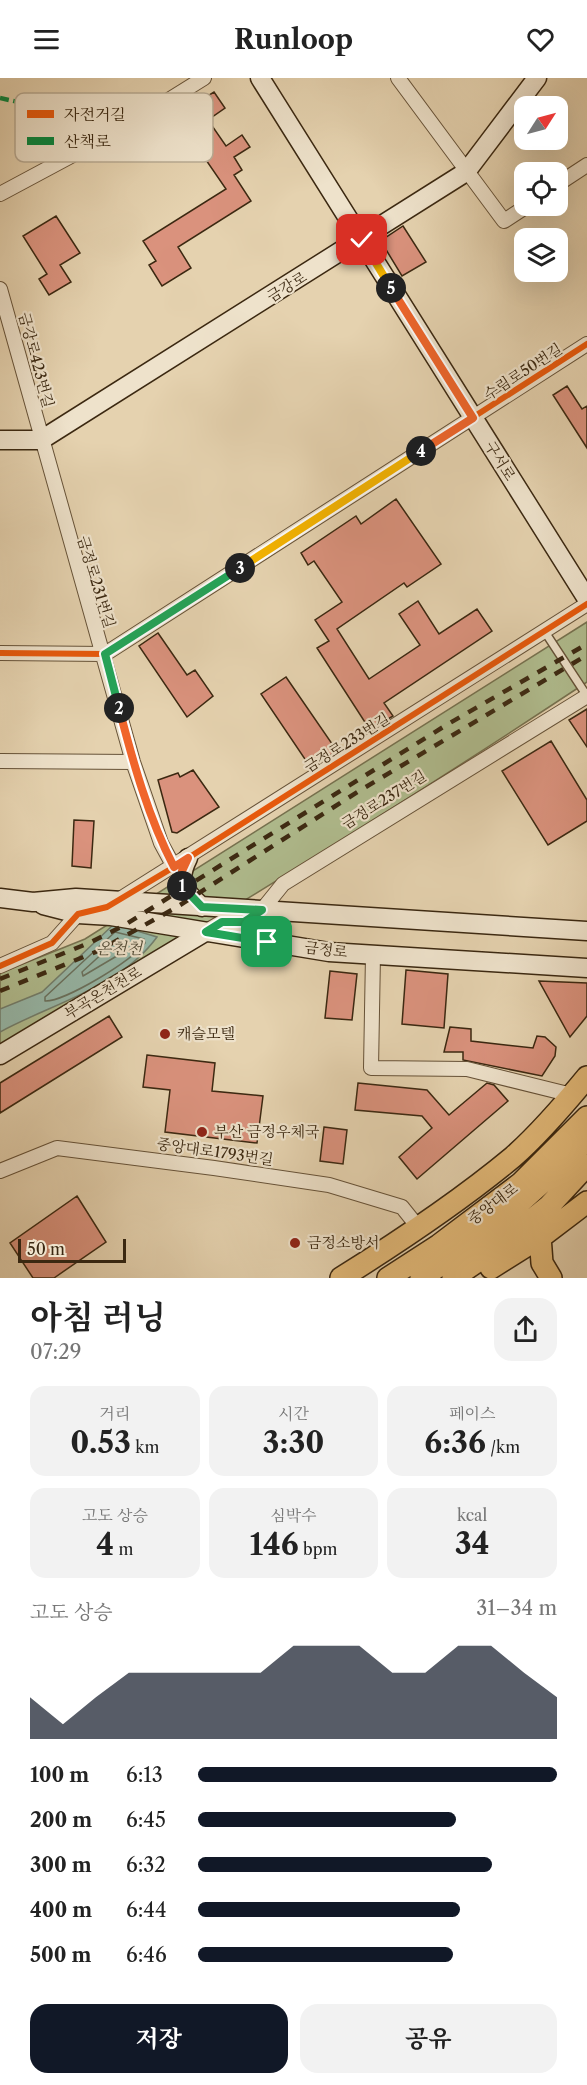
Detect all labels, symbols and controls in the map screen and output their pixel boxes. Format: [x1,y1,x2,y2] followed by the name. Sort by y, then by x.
[30,23,63,56] icon: menu
[234,23,353,56] text: Runloop
[524,23,557,56] icon: heart
[15,93,213,162] legend
[514,96,568,150] north arrow
[514,96,568,282] map controls
[64,104,126,124] text: 자전거길
[64,131,111,151] text: 산책로
[514,162,568,216] button: locate
[336,214,387,265] pin
[345,223,378,256] icon: check
[514,228,568,282] button: layers
[263,267,311,306] street label: 금강로
[376,273,406,303] pin: 5
[387,278,395,298] text: 5
[15,310,58,410] street label: 금강로423번길
[480,339,566,404] street label: 수림로50번길
[406,436,436,466] pin: 4
[481,437,520,485] street label: 구서로
[416,441,426,461] text: 4
[73,533,120,630] street label: 금정로231번길
[225,553,255,583] pin: 3
[235,558,245,578] text: 3
[104,693,134,723] pin: 2
[114,698,124,718] text: 2
[300,709,393,776] street label: 금정로233번길
[338,766,430,833] street label: 금정로237번길
[167,871,197,901] pin: 1
[178,876,186,896] text: 1
[241,916,292,967] pin
[250,925,283,958] icon: arrive
[303,937,349,962] street label: 금정로
[96,938,144,958] water label: 온천천
[61,962,145,1023] street label: 부곡온천천로
[177,1024,235,1043] place label: 캐슬모텔
[158,1027,172,1041] marker: 캐슬모텔
[214,1122,320,1141] place label: 부산 금정우체국
[195,1125,209,1139] marker: 부산 금정우체국
[155,1134,275,1169] street label: 중앙대로1793번길
[464,1178,522,1229] street label: 중앙대로
[307,1233,379,1252] place label: 금정소방서
[18,1236,126,1264] scale bar
[288,1236,302,1250] marker: 금정소방서
[27,1239,65,1259] text: 50 m
[30,1297,166,1338] text: 아침 러닝
[494,1298,557,1361] button: share
[30,1340,81,1364] text: 07:29
[99,1403,130,1423] text: 거리
[278,1403,309,1423] text: 시간
[449,1403,495,1423] text: 페이스
[70,1424,131,1461] text: 0.53
[263,1424,324,1461] text: 3:30
[424,1424,486,1461] text: 6:36
[131,1437,159,1457] text: km
[486,1437,520,1457] text: /km
[82,1505,148,1525] text: 고도 상승
[270,1505,317,1525] text: 심박수
[457,1505,487,1525] text: kcal
[455,1525,490,1562] text: 34
[96,1526,114,1563] text: 4
[250,1526,299,1563] text: 146
[114,1539,133,1559] text: m
[299,1539,337,1559] text: bpm
[476,1596,557,1620] text: 31–34 m
[30,1600,113,1624] text: 고도 상승
[30,1763,89,1787] text: 100 m
[126,1763,163,1787] text: 6:13
[30,1808,92,1832] text: 200 m
[126,1808,166,1832] text: 6:45
[30,1853,92,1877] text: 300 m
[126,1853,166,1877] text: 6:32
[30,1898,92,1922] text: 400 m
[126,1898,166,1922] text: 6:44
[30,1943,91,1967] text: 500 m
[126,1943,167,1967] text: 6:46
[30,2004,288,2073] button: 저장
[300,2004,557,2073] button: 공유

